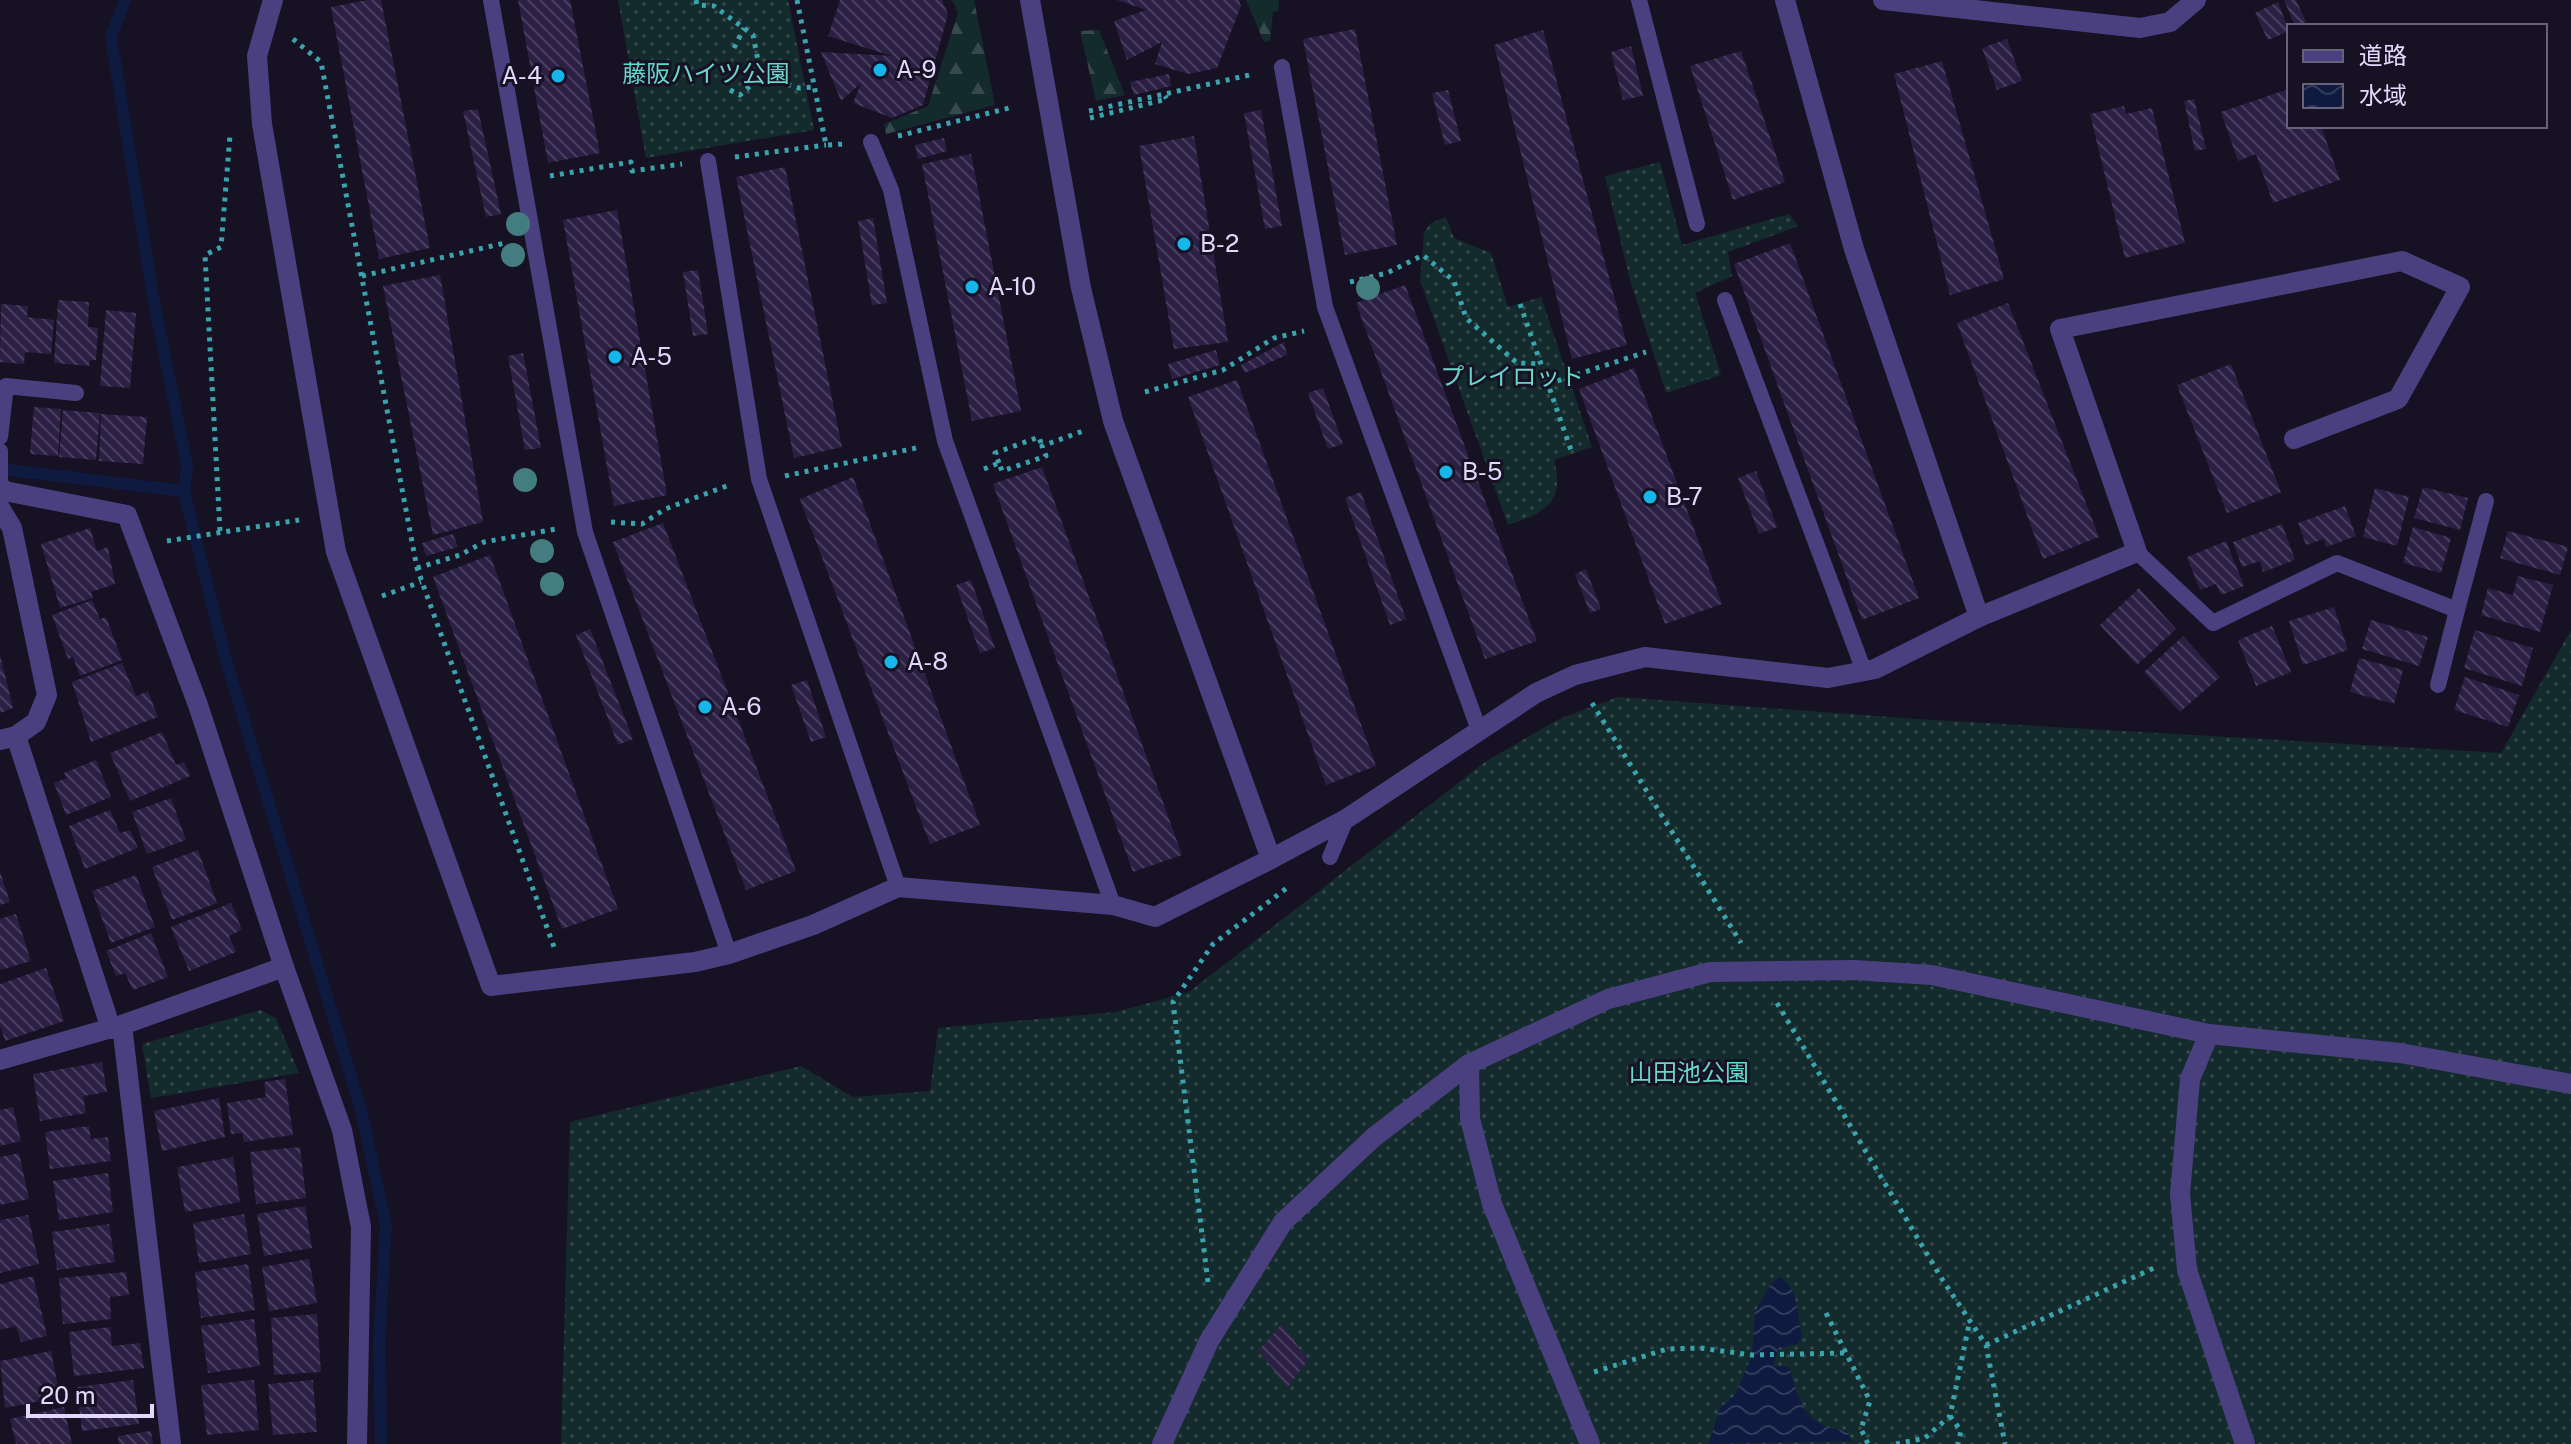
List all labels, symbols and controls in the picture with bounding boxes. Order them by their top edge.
legend [2287,24,2547,128]
text: 道路 [2359,41,2407,69]
place label: A-9 [896,55,936,83]
park label: 藤阪ハイツ公園 [622,59,790,87]
place label: A-4 [502,61,542,89]
marker: A-9 [871,61,889,79]
marker: A-4 [549,67,567,85]
text: 水域 [2359,81,2407,109]
place label: B-2 [1200,229,1239,257]
marker: B-2 [1175,235,1193,253]
place label: A-10 [988,272,1036,300]
marker: A-10 [963,278,981,296]
place label: A-5 [631,342,672,370]
marker: A-5 [606,348,624,366]
park label: プレイロット [1440,362,1584,390]
place label: B-5 [1462,457,1502,485]
marker: B-5 [1437,463,1455,481]
place label: B-7 [1666,482,1703,510]
marker: B-7 [1641,488,1659,506]
place label: A-8 [907,647,948,675]
marker: A-8 [882,653,900,671]
place label: A-6 [721,692,761,720]
marker: A-6 [696,698,714,716]
park label: 山田池公園 [1629,1058,1749,1086]
scale bar [28,1368,152,1418]
text: 20 m [40,1381,96,1409]

